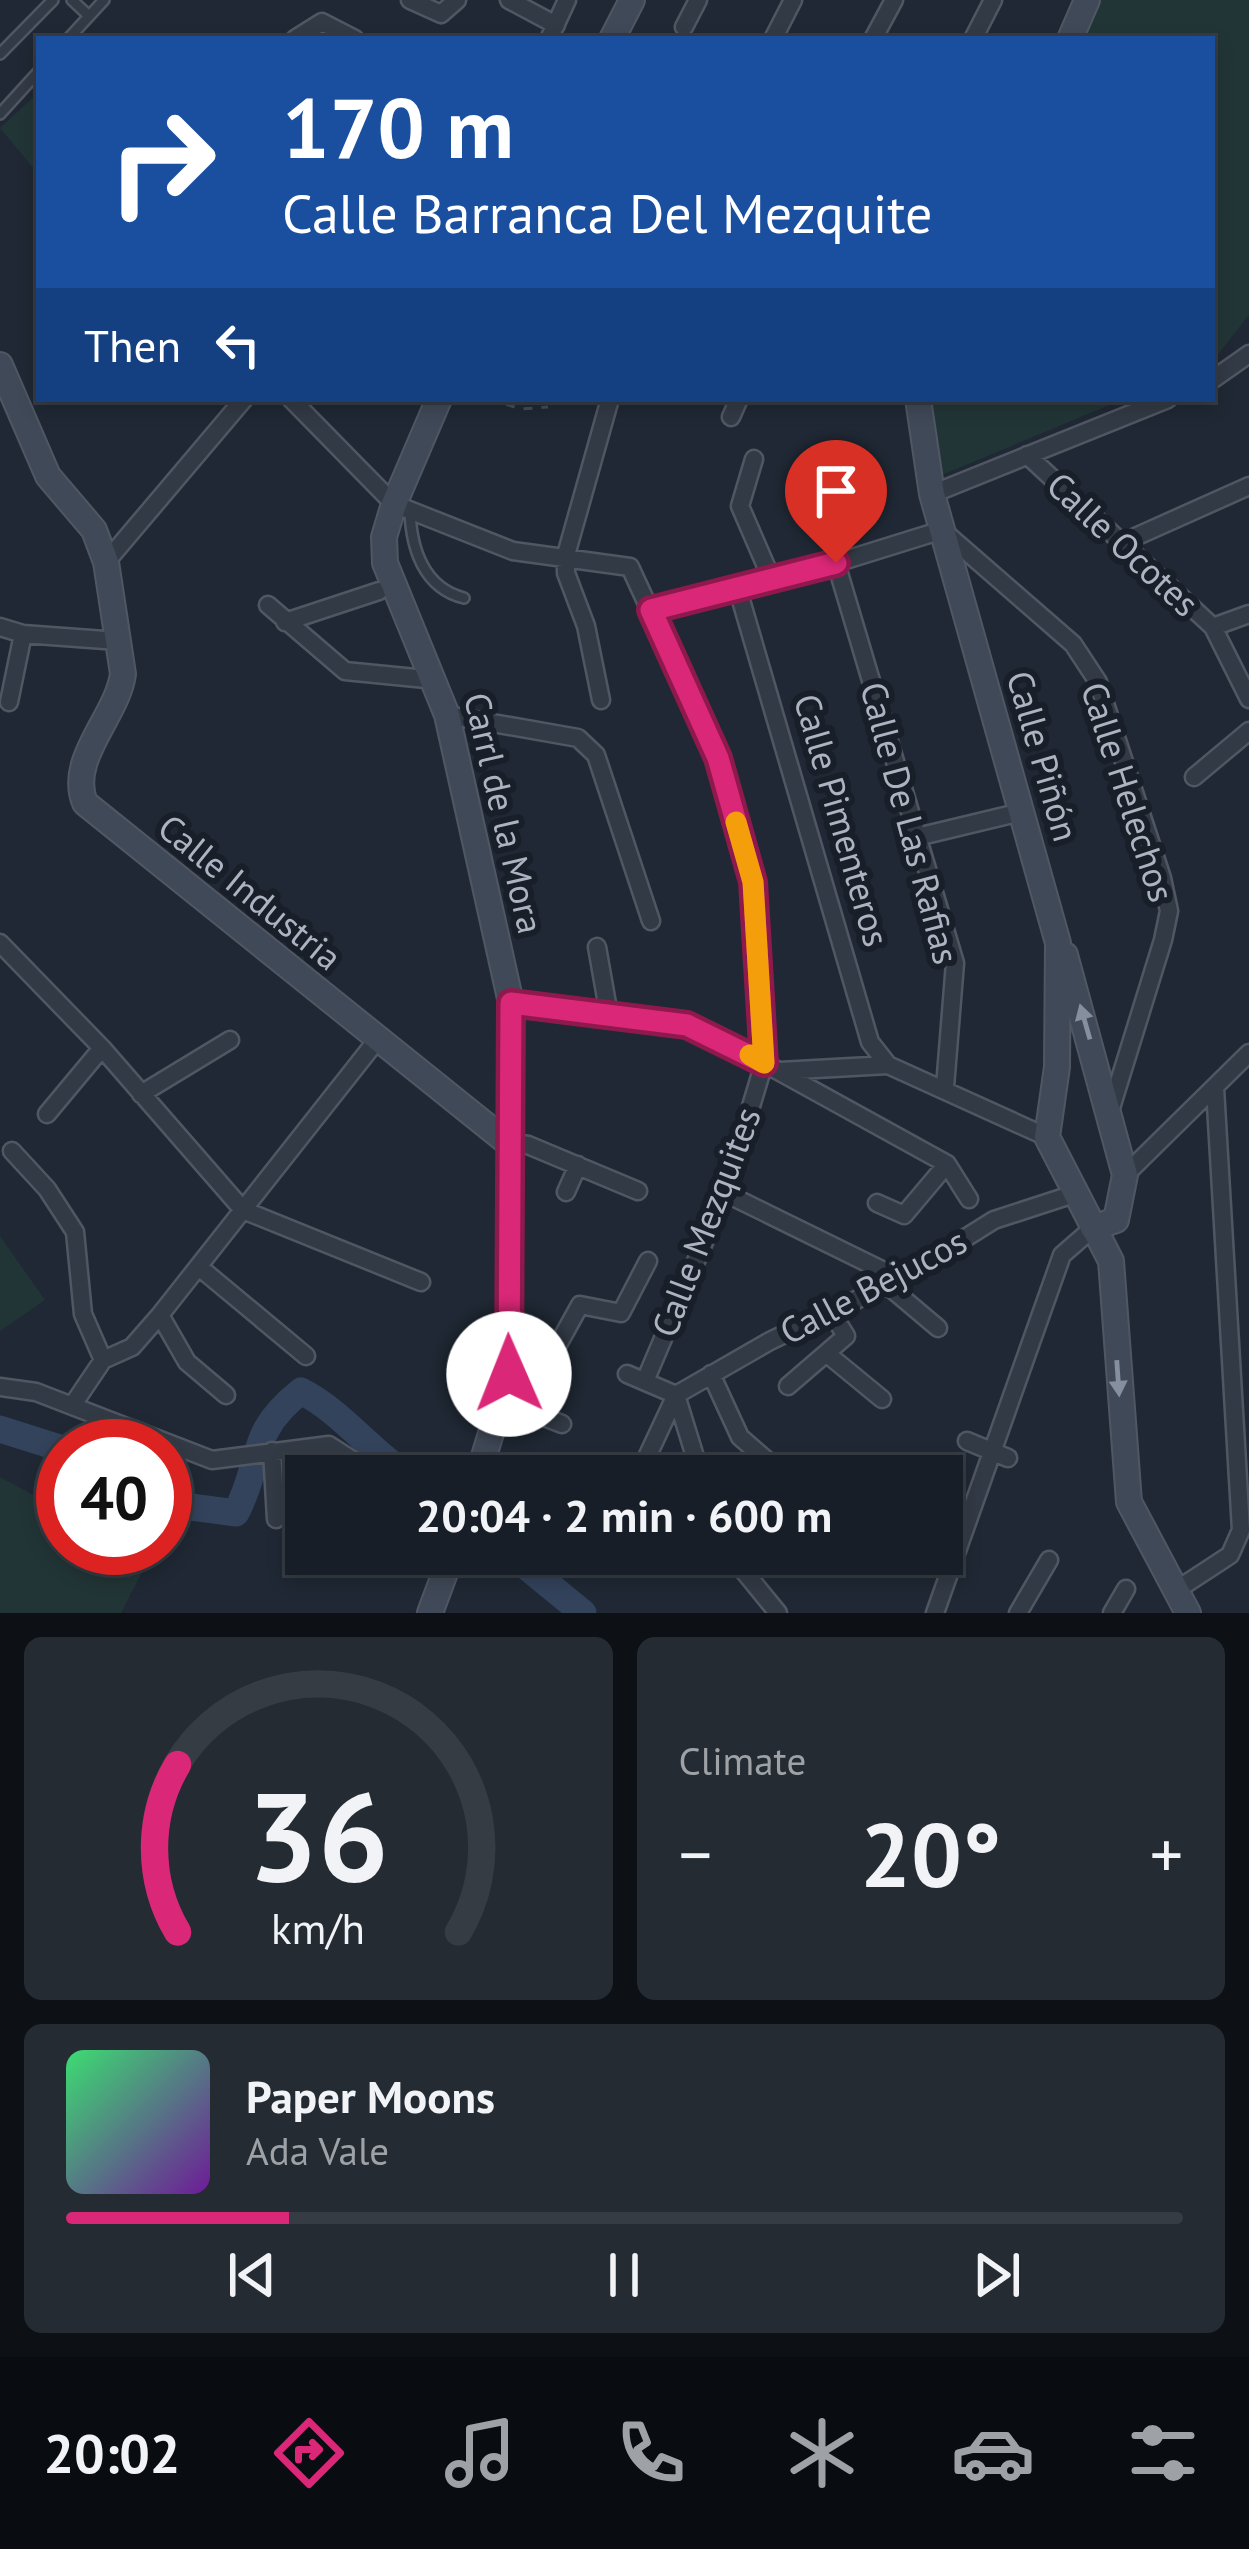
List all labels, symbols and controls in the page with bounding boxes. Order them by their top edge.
text: 170 m [282,72,514,181]
icon: right [84,84,240,240]
text: Calle Barranca Del Mezquite [282,178,932,248]
icon: left [205,312,271,378]
text: Then [84,316,181,374]
pin [785,440,887,563]
icon: arrive [803,458,869,524]
street label: Calle Ocotes [1037,461,1209,626]
street label: Calle Piñón [997,665,1090,847]
street label: Calle Helechos [1071,676,1186,908]
street label: Calle De Las Rafias [850,677,971,969]
street label: Carrl de la Mora [454,688,555,938]
street label: Calle Pimenteros [784,688,901,952]
street label: Calle Industria [149,803,352,980]
one-way arrow [1075,1003,1093,1039]
street label: Calle Mezquites [640,1100,771,1343]
street label: Calle Bejucos [771,1217,974,1354]
position arrow [446,1311,572,1437]
one-way arrow [1109,1360,1128,1397]
speed limit sign: 40 [36,1419,192,1575]
text: 20:04 · 2 min · 600 m [416,1486,832,1544]
text: Climate [679,1735,806,1786]
text: 36 [247,1754,389,1915]
text: 20° [860,1795,1001,1912]
text: − [679,1811,712,1896]
text: + [1150,1811,1183,1896]
text: km/h [271,1899,365,1955]
text: Paper Moons [246,2067,495,2125]
text: Ada Vale [246,2125,389,2176]
icon: previous [219,2242,285,2308]
icon: pause [591,2242,657,2308]
icon: next [964,2242,1030,2308]
icon: directions [267,2411,351,2495]
icon: music [438,2411,522,2495]
icon: phone [609,2411,693,2495]
icon: climate [780,2411,864,2495]
icon: car [951,2411,1035,2495]
icon: filters [1121,2411,1205,2495]
text: 20:02 [43,2418,180,2488]

